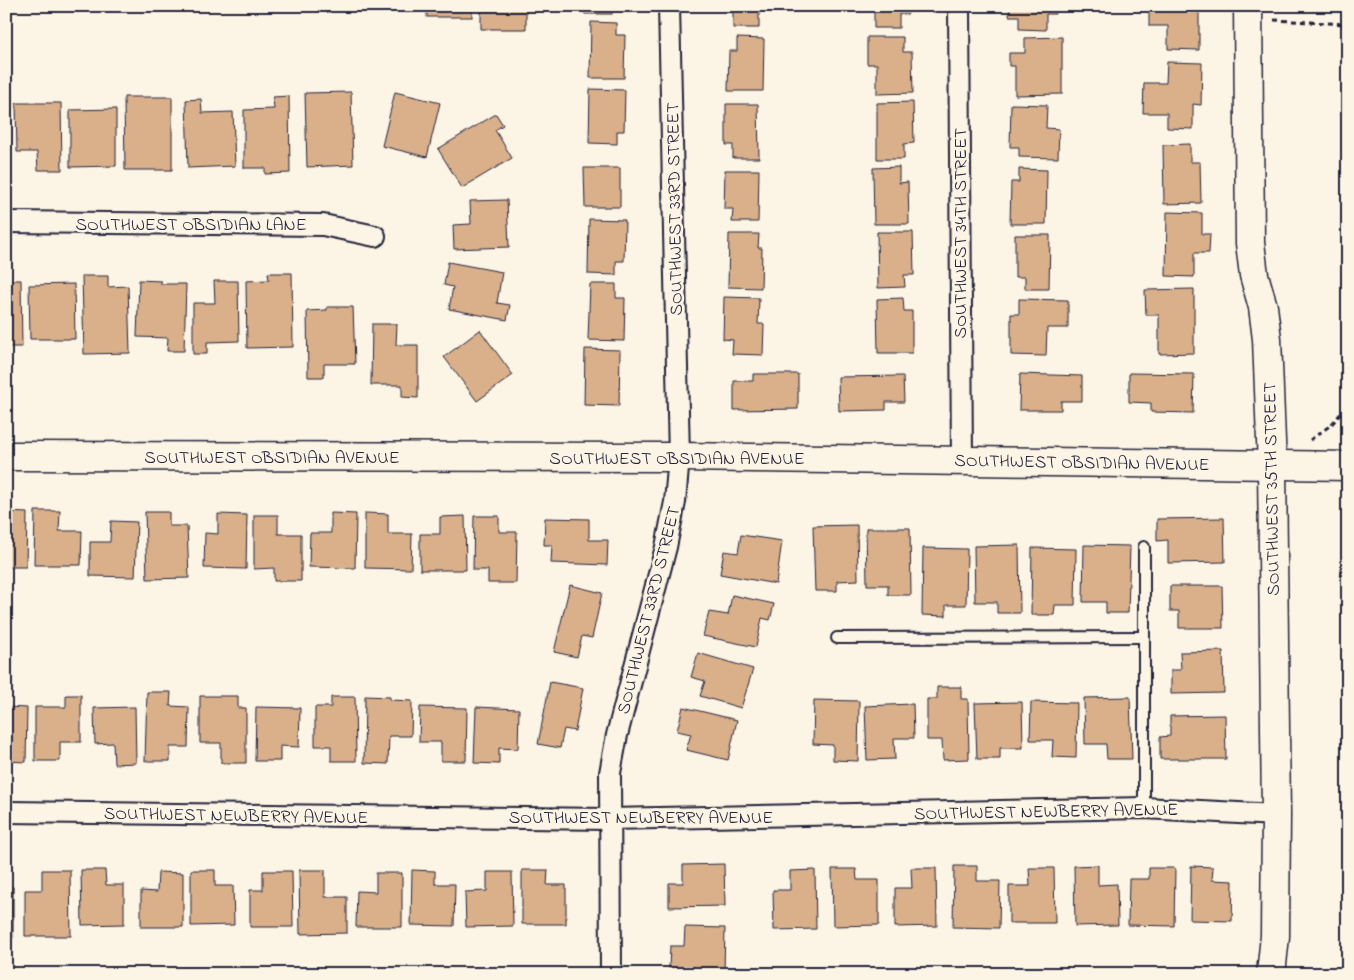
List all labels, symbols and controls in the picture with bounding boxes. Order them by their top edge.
street label: SOUTHWEST 33RD STREET [661,102,691,316]
street label: SOUTHWEST 34TH STREET [949,128,975,338]
street label: SOUTHWEST OBSIDIAN LANE [75,213,307,239]
street label: SOUTHWEST 35TH STREET [1258,382,1288,596]
street label: SOUTHWEST OBSIDIAN AVENUE [144,446,400,472]
street label: SOUTHWEST OBSIDIAN AVENUE [549,447,805,473]
street label: SOUTHWEST OBSIDIAN AVENUE [954,449,1210,479]
street label: SOUTHWEST 33RD STREET [612,504,688,717]
street label: SOUTHWEST NEWBERRY AVENUE [914,798,1179,828]
street label: SOUTHWEST NEWBERRY AVENUE [104,802,368,832]
street label: SOUTHWEST NEWBERRY AVENUE [509,806,773,832]

